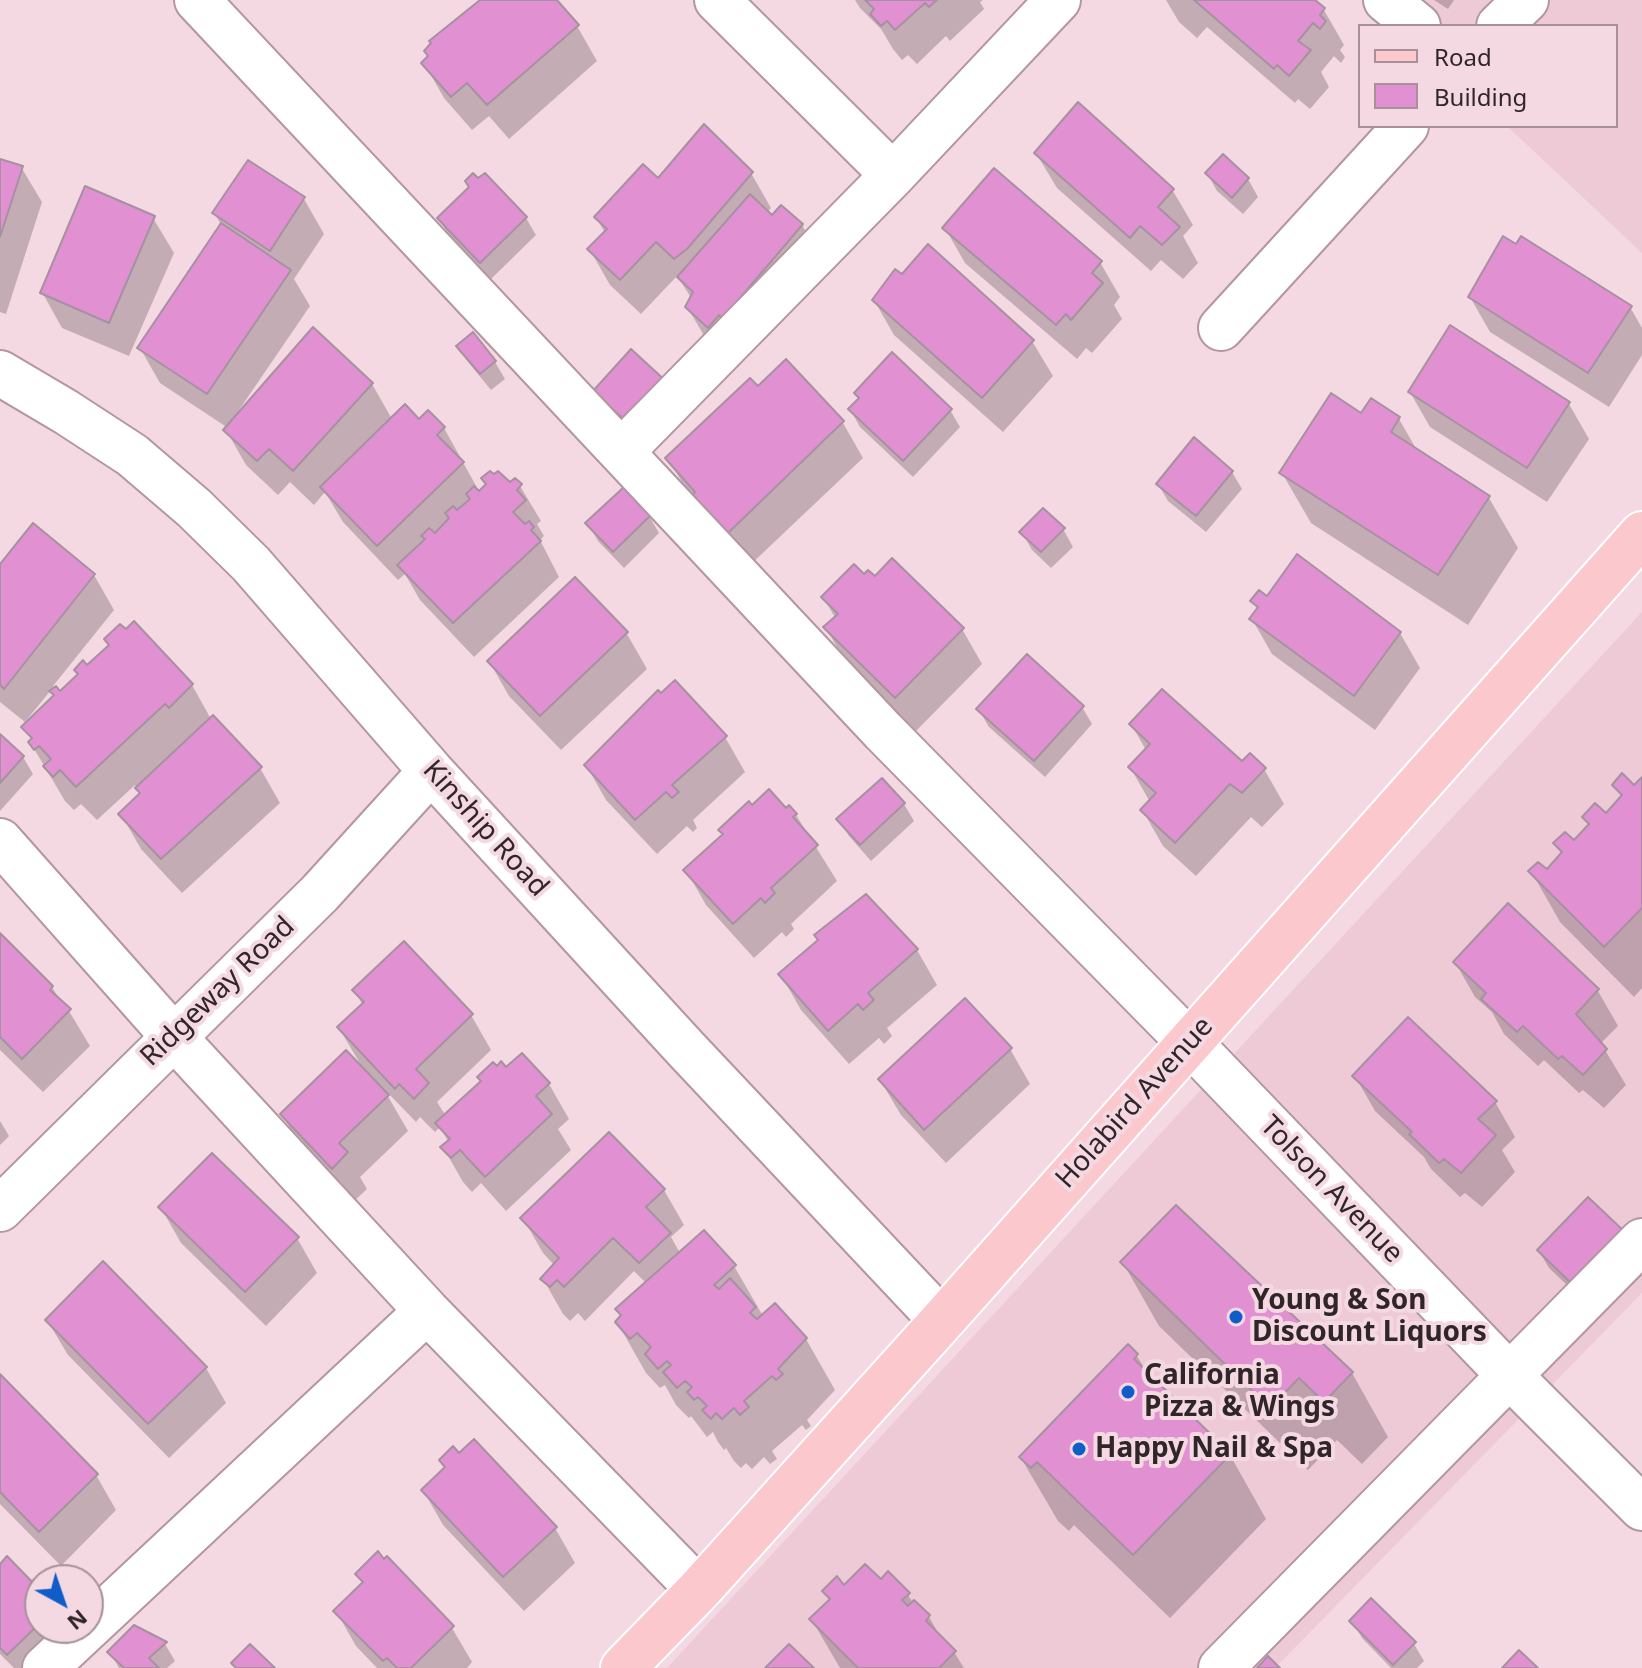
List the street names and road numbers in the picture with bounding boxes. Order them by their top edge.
street label: Kinship Road [415,754,555,904]
street label: Ridgeway Road [134,910,302,1074]
street label: Holabird Avenue [1049,1010,1221,1196]
street label: Tolson Avenue [1253,1110,1409,1270]

